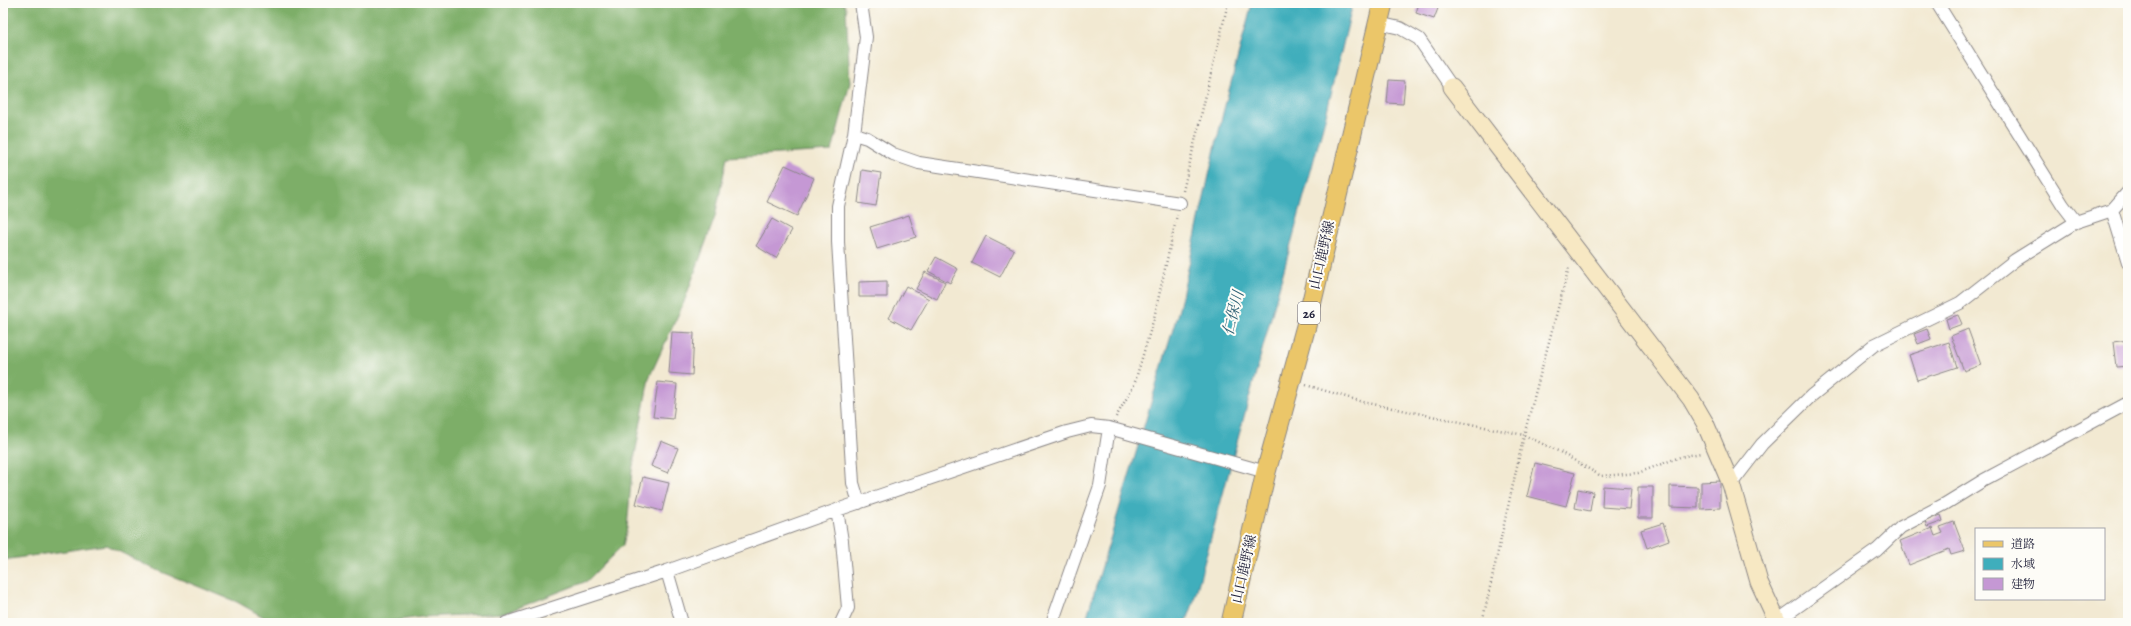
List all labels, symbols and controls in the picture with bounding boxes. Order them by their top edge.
street label: 山口鹿野線 [1305,219,1339,291]
water label: 仁保川 [1218,287,1249,337]
road number: 26 [1298,302,1320,324]
legend [1975,528,2105,600]
street label: 山口鹿野線 [1227,533,1261,605]
text: 道路 [2011,536,2035,552]
text: 水域 [2011,556,2035,572]
text: 建物 [2011,576,2035,592]

